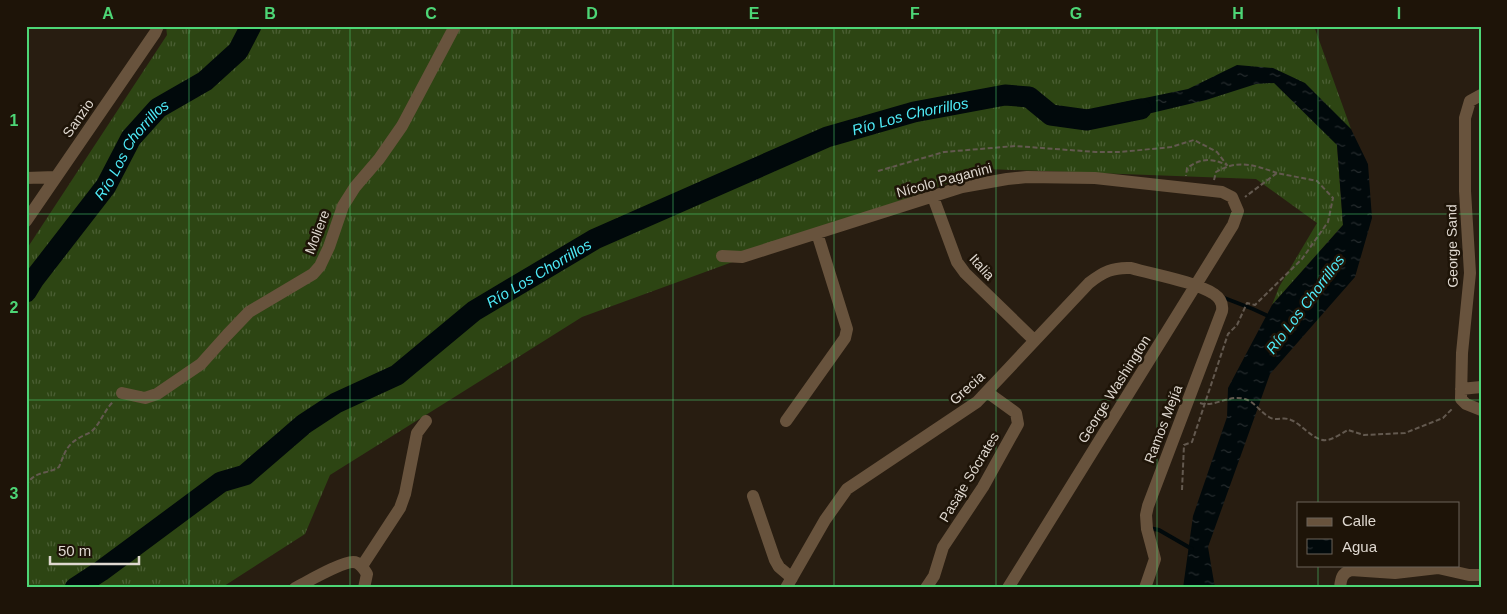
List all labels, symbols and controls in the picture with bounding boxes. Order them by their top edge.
text: A [102,5,114,22]
text: B [264,5,276,22]
text: C [425,5,437,22]
text: D [586,5,598,22]
text: E [749,5,760,22]
text: F [910,5,920,22]
text: G [1070,5,1082,22]
text: H [1232,5,1244,22]
text: I [1397,5,1401,22]
water label: Río Los Chorrillos [850,93,970,138]
water label: Río Los Chorrillos [90,95,172,203]
street label: Sanzio [59,96,97,140]
text: 1 [10,112,19,129]
street label: Nícolo Paganini [895,160,993,200]
street label: George Sand [1443,204,1461,288]
street label: Moliere [301,208,333,256]
water label: Río Los Chorrillos [483,235,595,310]
street label: Italia [966,251,998,283]
water label: Río Los Chorrillos [1262,251,1348,357]
text: 2 [10,299,19,316]
street label: George Washington [1074,332,1154,446]
street label: Grecia [946,368,988,408]
street label: Ramos Mejía [1141,382,1185,465]
street label: Pasaje Sócrates [936,429,1002,525]
text: 3 [10,485,19,502]
legend [1297,502,1460,566]
text: Calle [1342,512,1376,529]
scale bar [50,534,139,566]
text: Agua [1342,538,1378,555]
text: 50 m [58,542,91,559]

